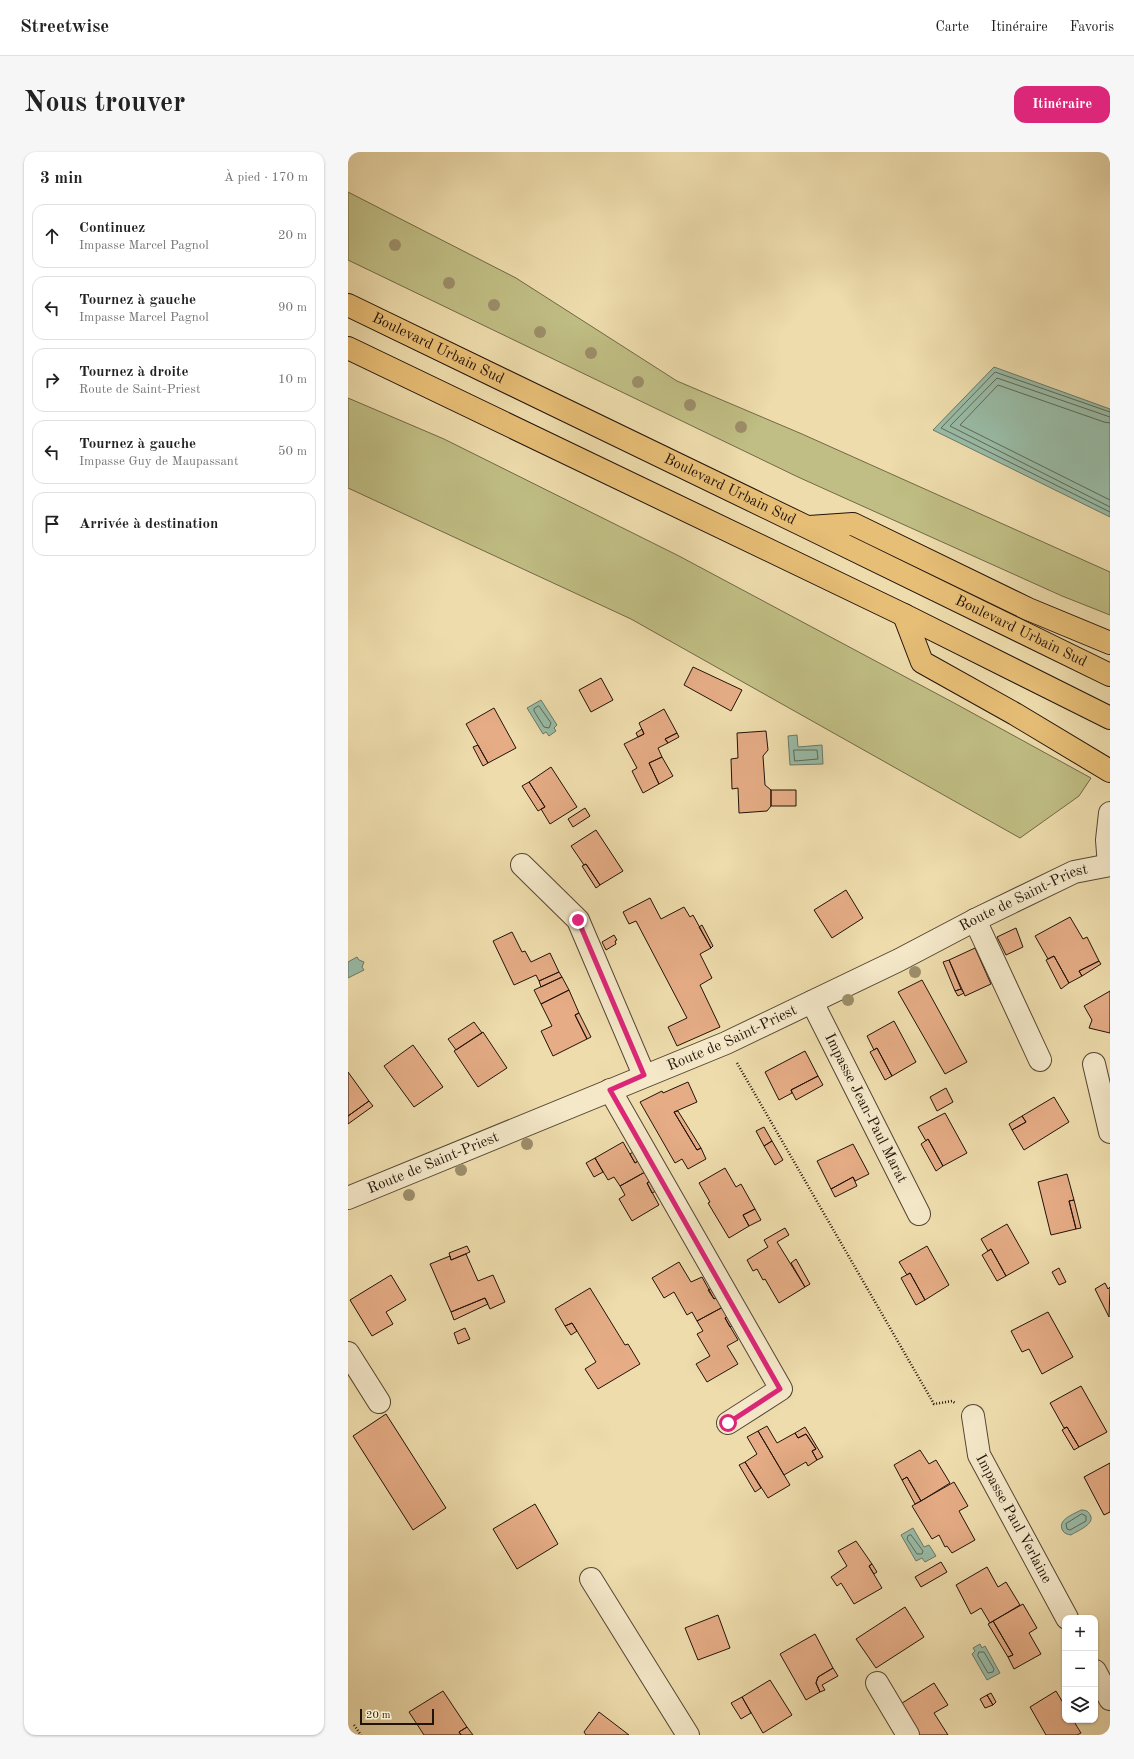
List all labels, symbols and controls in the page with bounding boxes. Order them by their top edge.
text: Streetwise [20,18,109,37]
text: Carte [935,20,969,34]
text: Itinéraire [991,20,1048,34]
text: Favoris [1070,20,1114,34]
button: Itinéraire [1014,86,1110,123]
text: Nous trouver [24,90,185,118]
text: 3 min [40,170,83,187]
text: À pied · 170 m [224,171,308,184]
text: Continuez [79,221,145,236]
icon: ahead [41,225,63,247]
text: 20 m [278,229,307,242]
text: Impasse Marcel Pagnol [79,239,209,252]
text: Tournez à gauche [79,293,196,308]
icon: left [41,297,63,319]
text: 90 m [278,301,307,314]
street label: Boulevard Urbain Sud [370,310,506,387]
text: Impasse Marcel Pagnol [79,311,209,324]
text: Tournez à droite [79,365,189,380]
icon: right [41,369,63,391]
text: 10 m [278,373,307,386]
text: Route de Saint-Priest [79,383,201,396]
text: Tournez à gauche [79,437,196,452]
icon: left [41,441,63,463]
text: 50 m [278,445,307,458]
street label: Boulevard Urbain Sud [661,451,798,528]
text: Impasse Guy de Maupassant [79,455,238,468]
icon: arrive [41,513,63,535]
text: Arrivée à destination [79,517,218,532]
street label: Boulevard Urbain Sud [953,593,1089,670]
street label: Route de Saint-Priest [957,862,1089,934]
route end [569,911,587,929]
street label: Route de Saint-Priest [665,1003,799,1074]
street label: Impasse Jean-Paul Marat [822,1031,910,1185]
street label: Route de Saint-Priest [365,1130,501,1197]
route start [719,1414,737,1432]
street label: Impasse Paul Verlaine [973,1452,1054,1586]
map controls [1062,1615,1098,1723]
button: + [1062,1615,1098,1651]
button: − [1062,1651,1098,1687]
button: layers [1062,1687,1098,1723]
scale bar [360,1707,434,1726]
text: 20 m [366,1710,391,1721]

